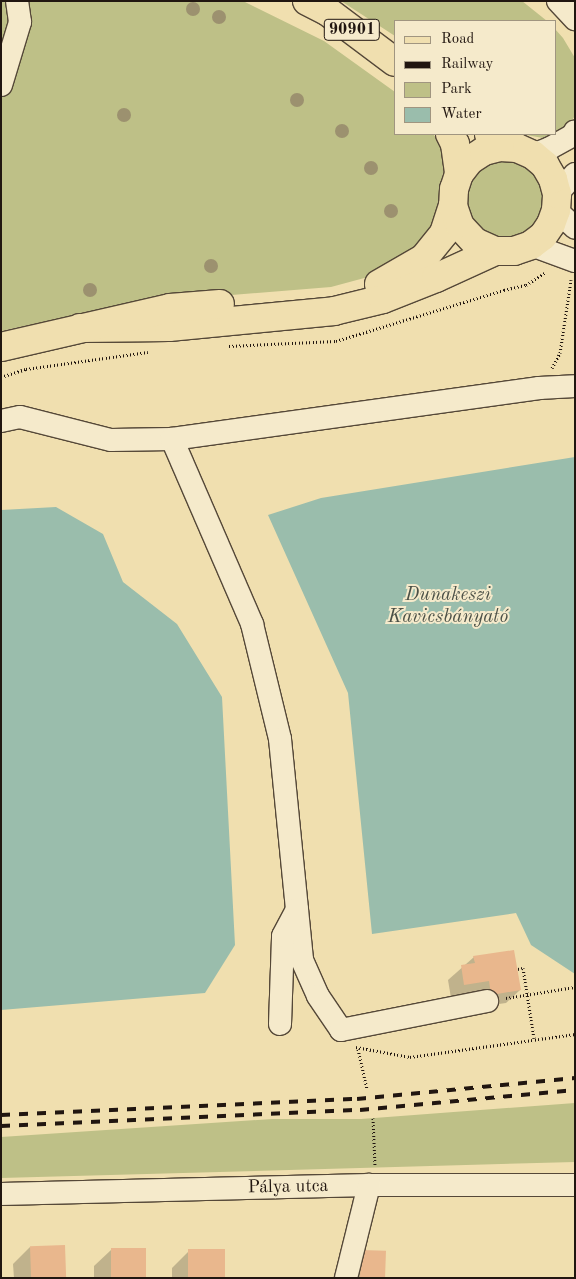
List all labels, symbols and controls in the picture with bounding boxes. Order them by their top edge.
road number: 90901 [323,16,381,44]
legend [394,20,556,135]
text: Road [441,32,474,47]
text: Railway [441,57,494,72]
text: Park [441,82,472,97]
text: Water [441,107,482,122]
water label: Dunakeszi Kavicsbányató [388,585,508,629]
street label: Pálya utca [247,1175,329,1199]

